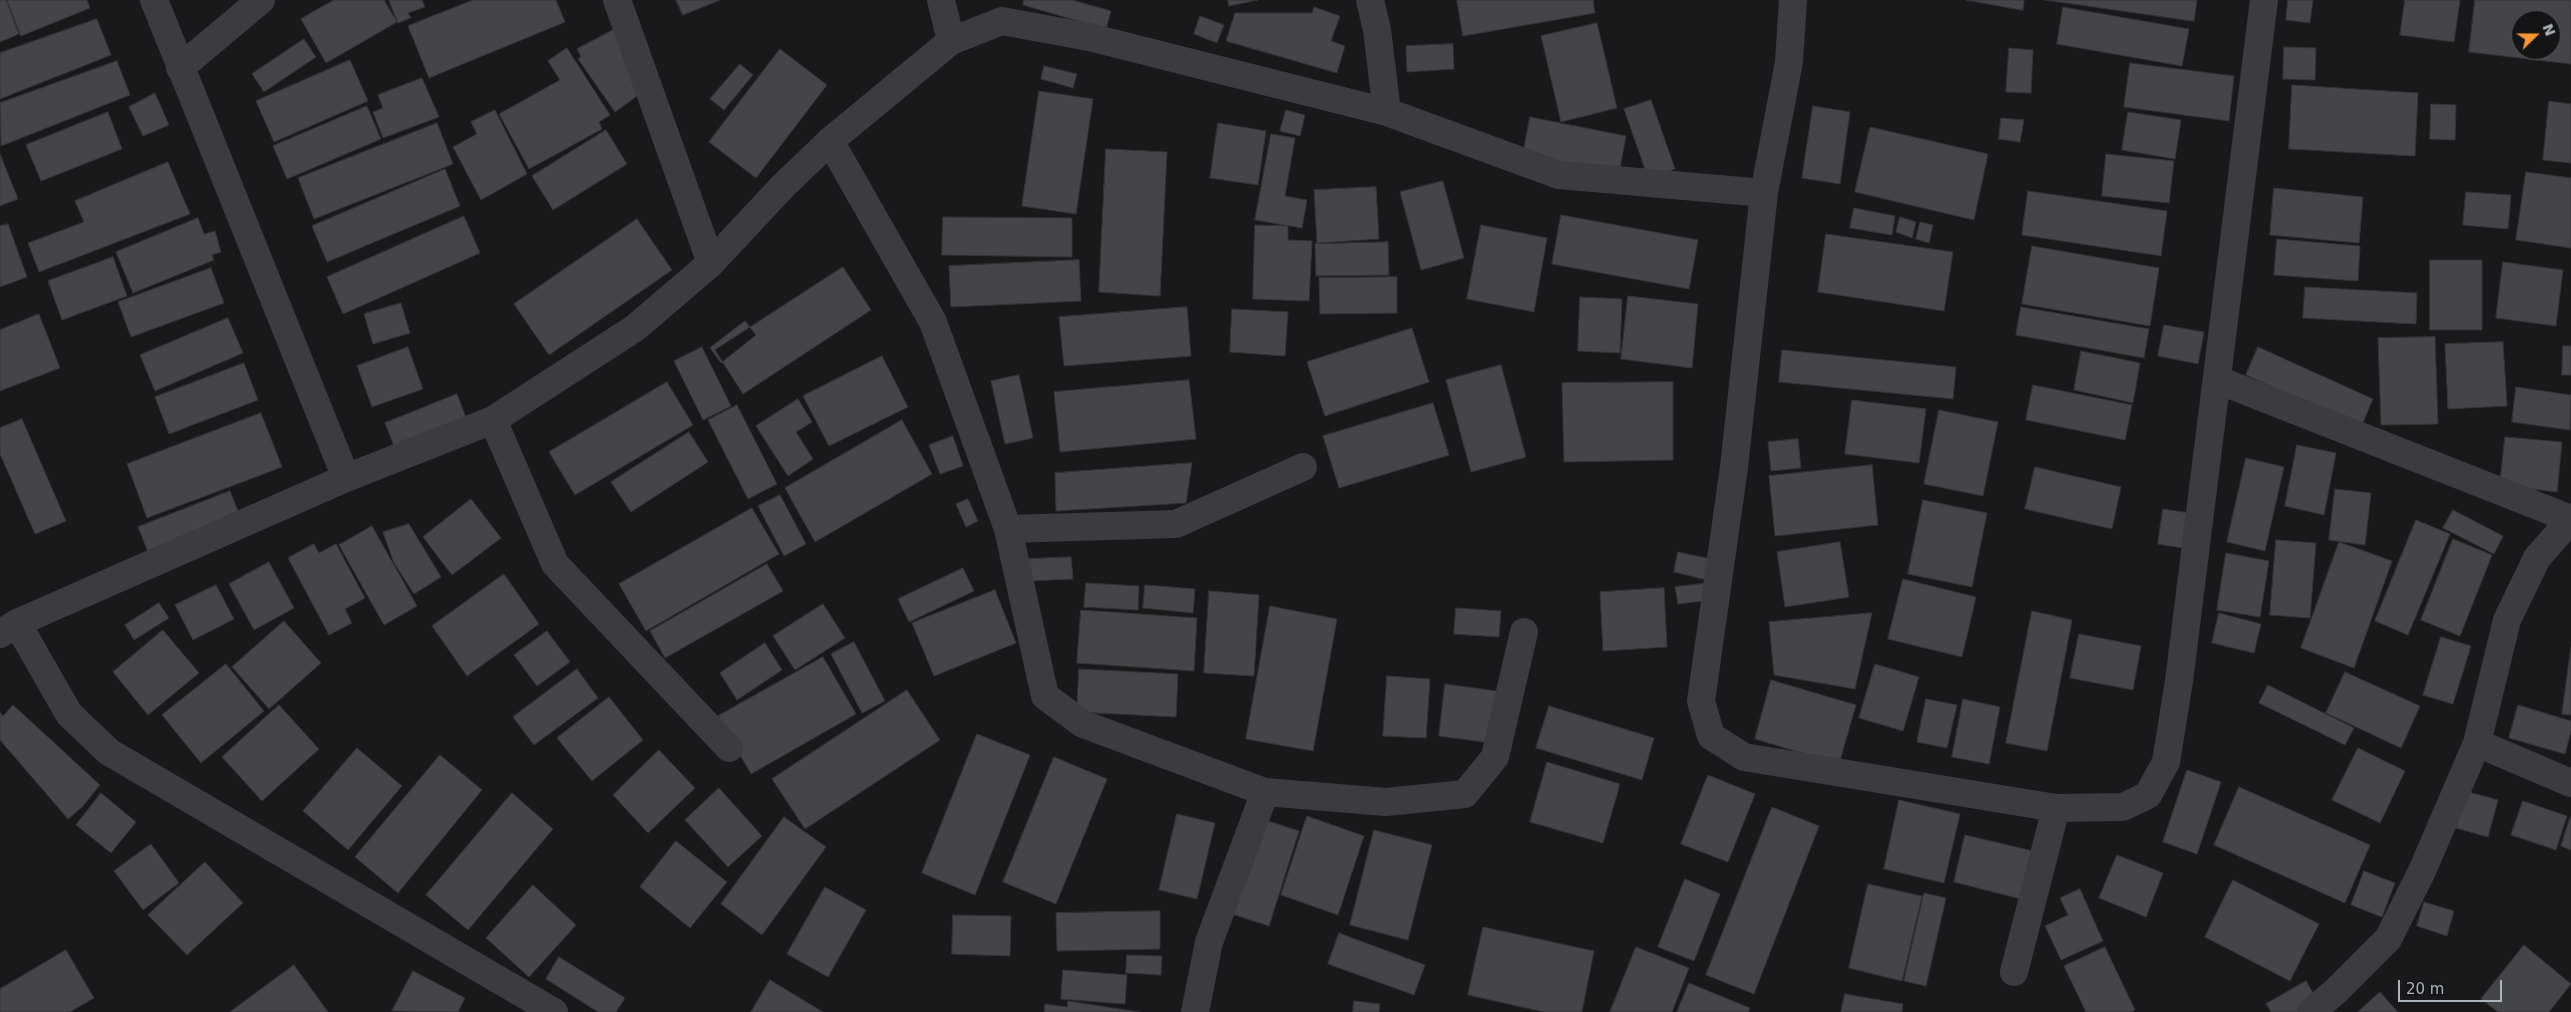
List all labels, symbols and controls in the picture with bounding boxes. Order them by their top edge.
north arrow [2511,10,2561,60]
text: N [2539,21,2559,38]
scale bar [2401,970,2505,1002]
text: 20 m [2406,980,2444,998]

